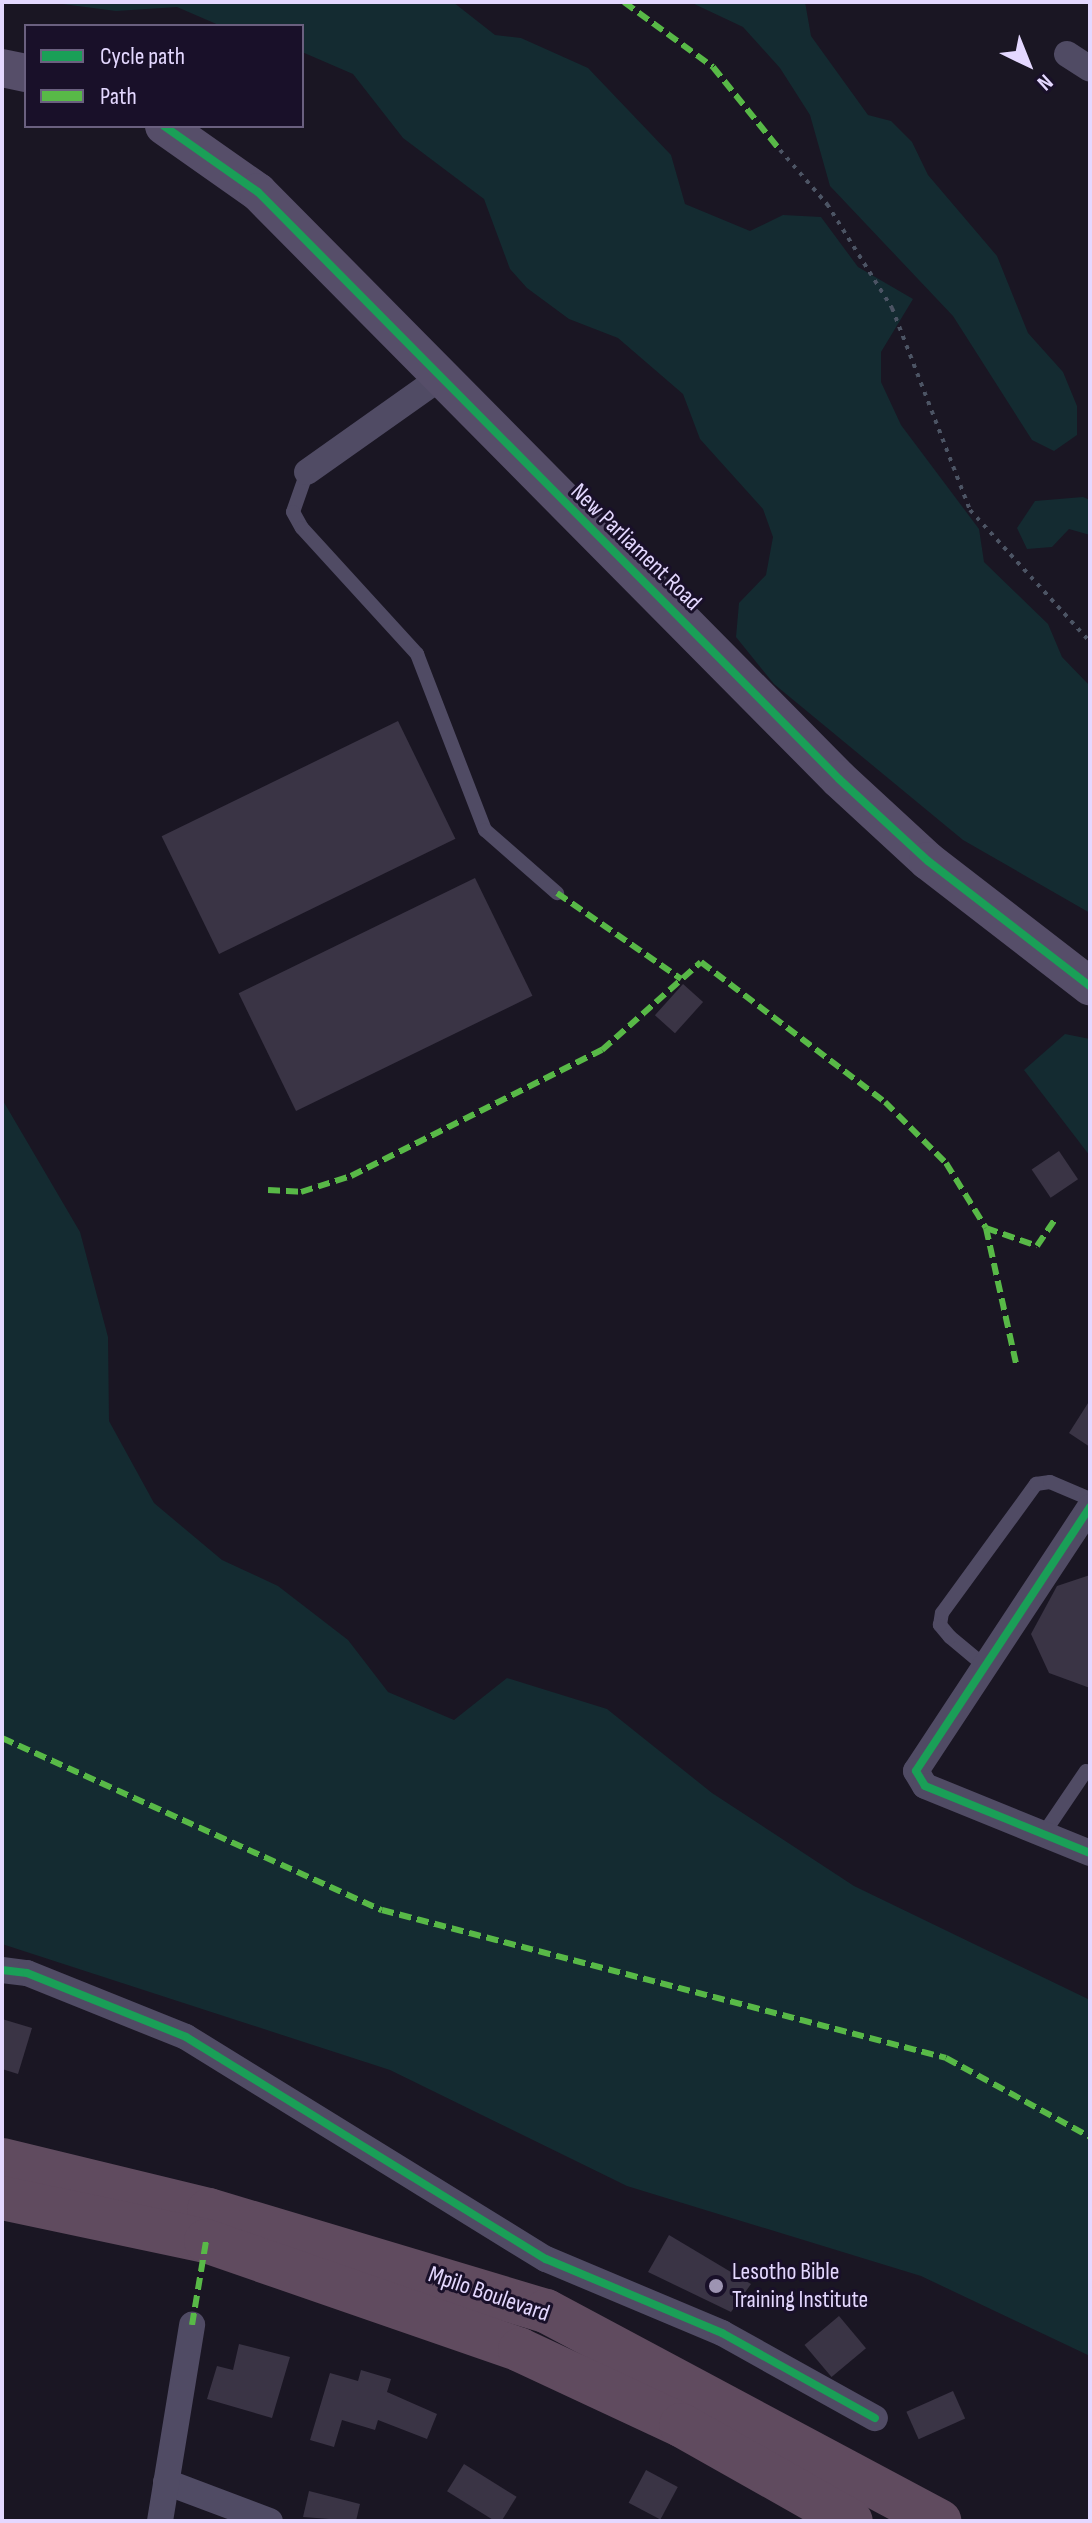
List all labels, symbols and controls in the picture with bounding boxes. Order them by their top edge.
legend [24,24,304,128]
north arrow [988,24,1068,104]
text: Cycle path [100,42,185,71]
text: N [1031,68,1058,96]
text: Path [100,82,137,111]
street label: New Parliament Road [565,477,707,617]
place label: Lesotho Bible Training Institute [732,2258,868,2314]
street label: Mpilo Boulevard [425,2260,553,2328]
marker: Lesotho Bible Training Institute [707,2277,725,2295]

